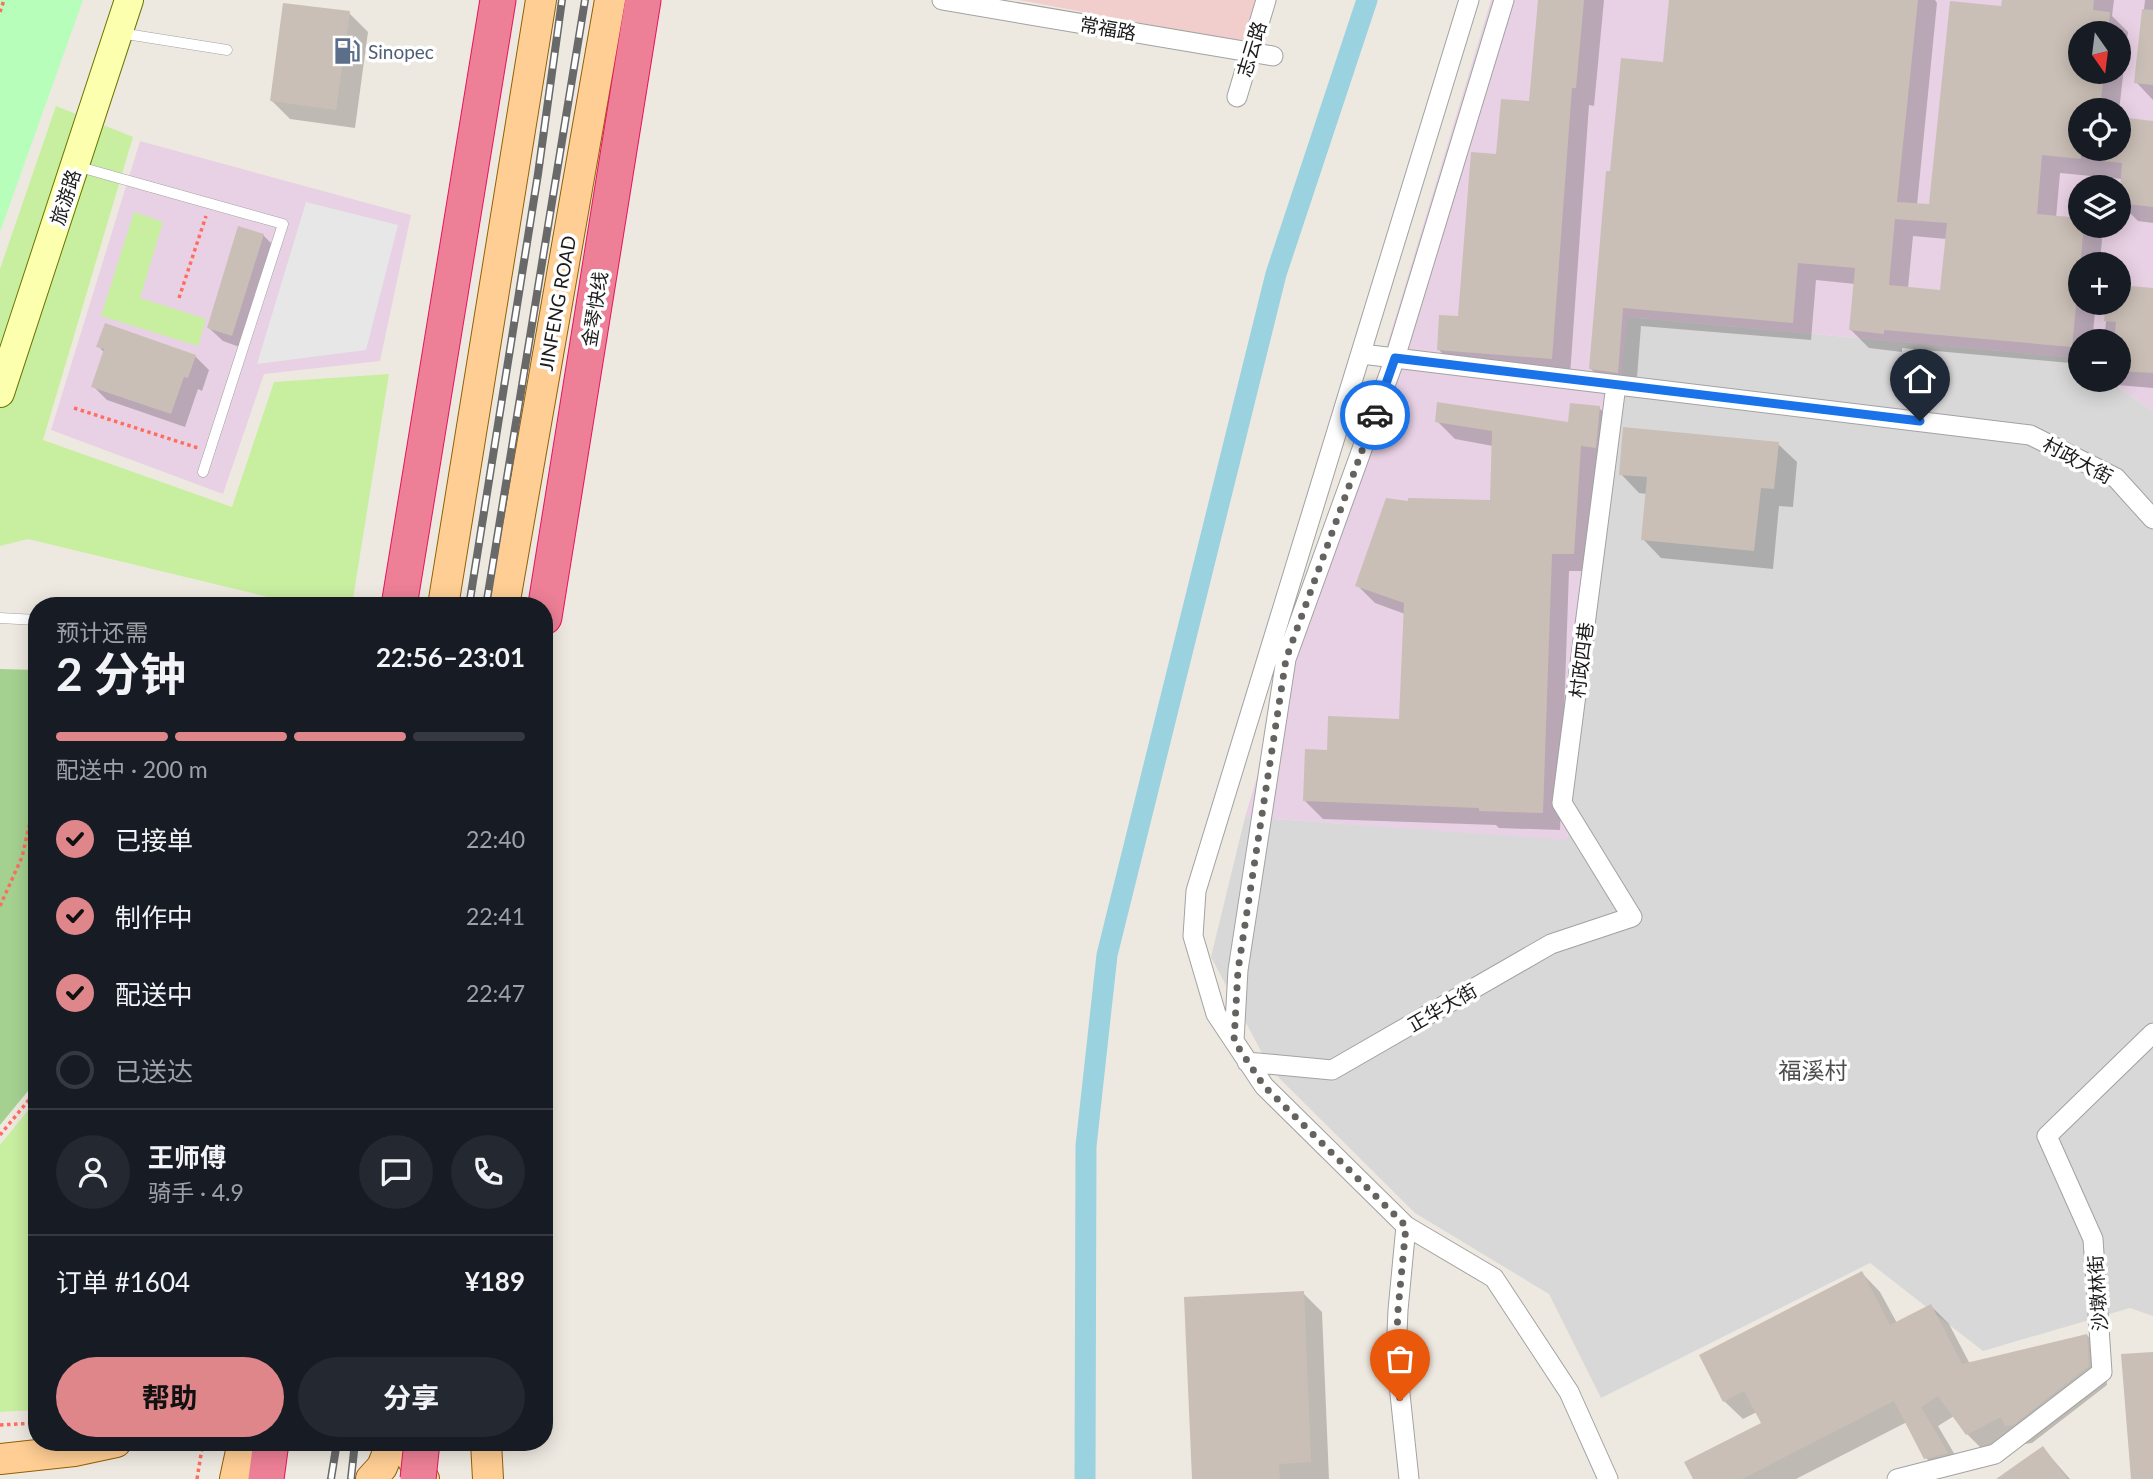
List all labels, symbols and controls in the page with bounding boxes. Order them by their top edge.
street label: 常福路 [1078,12,1138,44]
street label: 志云路 [1232,18,1270,80]
north arrow [2068,21,2132,84]
map controls [2068,21,2131,392]
fuel station icon: Sinopec [332,36,362,66]
place label: Sinopec [368,40,434,63]
button: locate [2068,98,2131,161]
street label: 旅游路 [45,166,85,228]
button: layers [2068,175,2131,238]
street label: JINFENG ROAD [534,234,580,372]
button: + [2068,252,2131,315]
street label: 金琴快线 [577,270,611,348]
button: − [2068,329,2131,392]
pin [1890,349,1950,421]
icon: home [1901,360,1939,398]
courier [1340,380,1410,450]
icon: car [1356,396,1394,434]
street label: 村政大街 [2039,432,2117,488]
text: 预计还需 [56,618,148,646]
street label: 村政四巷 [1565,621,1597,699]
text: 22:56–23:01 [376,641,525,673]
text: 2 分钟 [56,646,186,701]
text: 配送中 · 200 m [56,755,208,783]
icon: check [56,820,94,858]
text: 已接单 [115,824,193,856]
text: 22:40 [466,825,525,853]
icon: check [56,897,94,935]
text: 制作中 [115,901,193,933]
text: 22:41 [466,902,525,930]
icon: check [56,974,94,1012]
text: 配送中 [115,978,193,1010]
street label: 正华大街 [1403,978,1481,1036]
text: 22:47 [466,979,525,1007]
text: 已送达 [115,1055,193,1087]
district label: 福溪村 [1779,1056,1848,1084]
button: person [56,1135,130,1209]
button: chat [359,1135,433,1209]
button: phone [451,1135,525,1209]
text: 王师傅 [148,1141,226,1173]
text: 骑手 · 4.9 [148,1178,244,1206]
street label: 沙墩林街 [2083,1254,2111,1332]
text: ¥189 [465,1265,525,1297]
text: 订单 #1604 [56,1266,190,1298]
pin [1370,1329,1430,1401]
icon: bag [1381,1340,1419,1378]
button: 帮助 [56,1357,284,1437]
button: 分享 [298,1357,525,1437]

